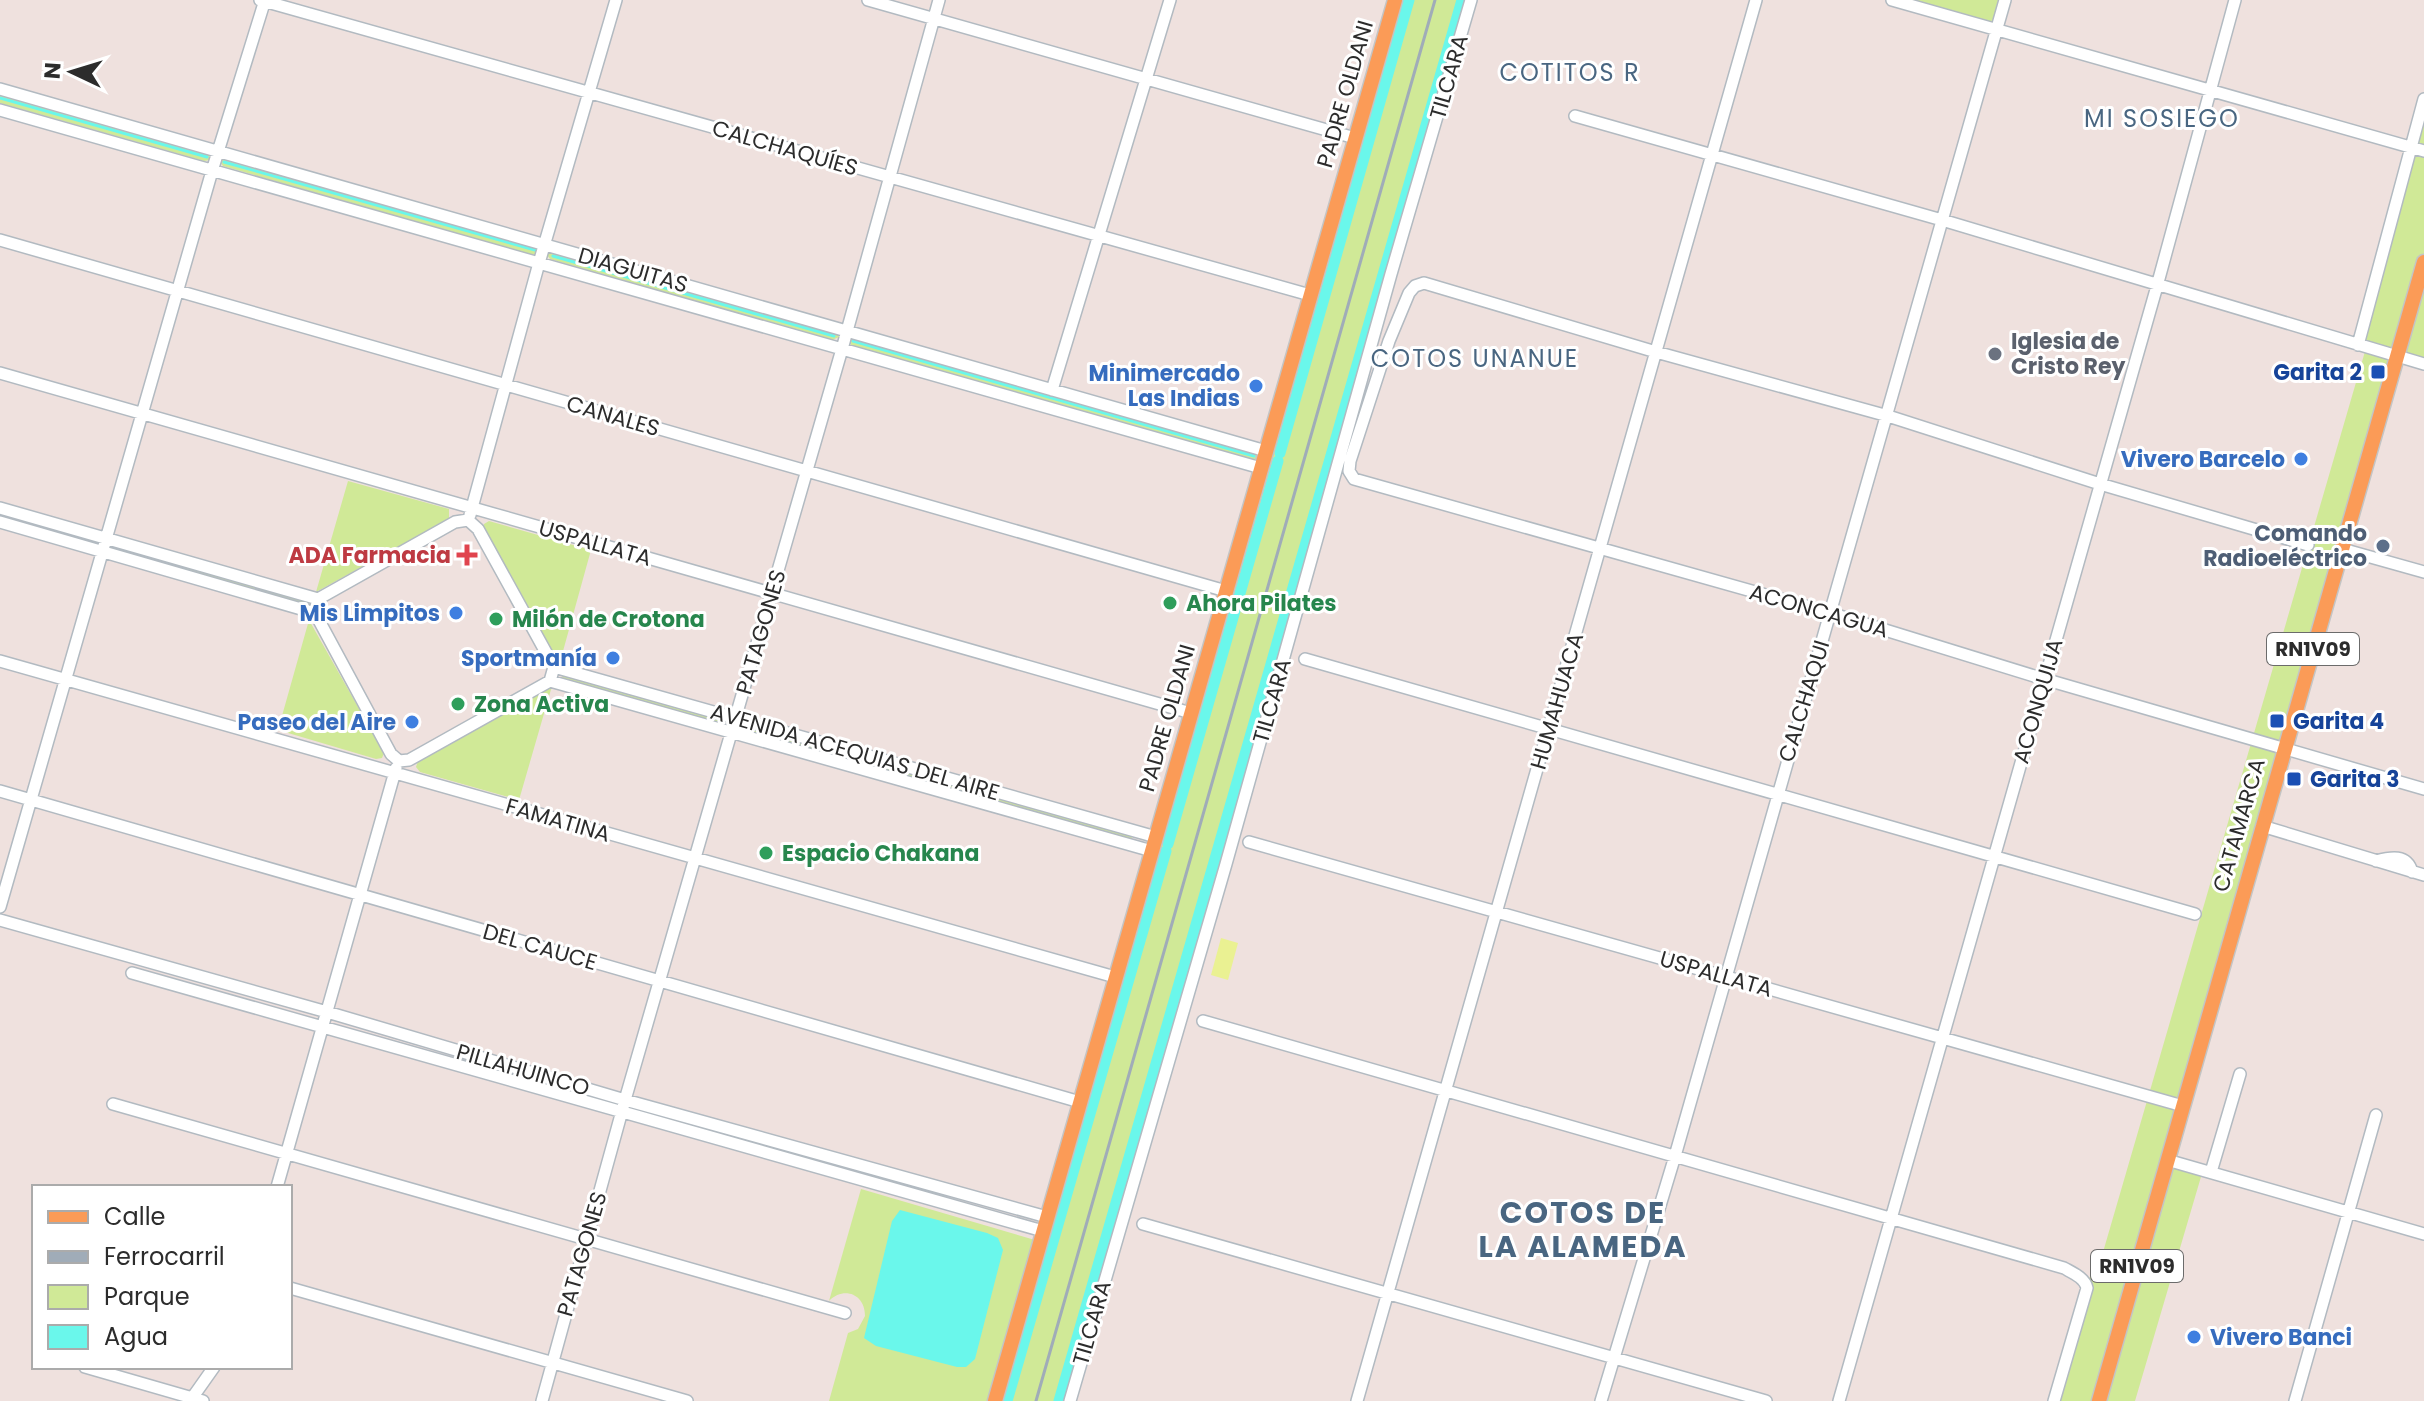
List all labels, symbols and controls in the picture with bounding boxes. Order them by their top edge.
street label: PADRE OLDANI [1309,17,1381,171]
street label: TILCARA [1422,31,1476,123]
north arrow [32,32,112,112]
district label: COTITOS R [1499,56,1641,89]
text: N [37,61,69,80]
district label: MI SOSIEGO [2084,102,2240,135]
street label: CALCHAQUÍES [709,112,861,184]
street label: DIAGUITAS [574,240,692,300]
place label: Iglesia de Cristo Rey [2011,326,2125,382]
district label: COTOS UNANUE [1371,342,1579,375]
marker: Iglesia de Cristo Rey [1986,345,2004,363]
place label: Garita 2 [2273,357,2362,388]
place label: Minimercado Las Indias [1089,358,1240,414]
marker: Garita 2 [2369,363,2387,381]
marker: Minimercado Las Indias [1247,377,1265,395]
street label: CANALES [563,388,663,444]
place label: Vivero Barcelo [2121,444,2285,475]
marker: Vivero Barcelo [2292,450,2310,468]
street label: USPALLATA [535,512,655,574]
place label: Comando Radioeléctrico [2203,518,2367,574]
marker: Comando Radioeléctrico [2374,537,2392,555]
place label: ADA Farmacia [289,540,451,571]
marker: ADA Farmacia [458,546,476,564]
street label: PATAGONES [728,566,794,698]
street label: ACONCAGUA [1746,576,1892,646]
place label: Ahora Pilates [1186,588,1336,619]
marker: Ahora Pilates [1161,594,1179,612]
place label: Mis Limpitos [299,598,440,629]
marker: Mis Limpitos [447,604,465,622]
place label: Milón de Crotona [512,604,705,635]
marker: Milón de Crotona [487,610,505,628]
street label: HUMAHUACA [1523,629,1591,773]
road number: RN1V09 [2267,633,2359,665]
street label: ACONQUIJA [2005,635,2071,767]
street label: CALCHAQUI [1771,636,1837,766]
street label: PADRE OLDANI [1131,641,1203,795]
place label: Sportmanía [461,643,597,674]
marker: Sportmanía [604,649,622,667]
street label: TILCARA [1245,655,1299,747]
place label: Zona Activa [474,689,609,720]
marker: Zona Activa [449,695,467,713]
street label: AVENIDA ACEQUIAS DEL AIRE [707,696,1003,808]
place label: Garita 4 [2293,706,2384,737]
place label: Paseo del Aire [238,707,396,738]
marker: Garita 4 [2268,712,2286,730]
marker: Paseo del Aire [403,713,421,731]
street label: CATAMARCA [2205,754,2273,895]
place label: Garita 3 [2310,764,2399,795]
marker: Garita 3 [2285,770,2303,788]
street label: FAMATINA [502,790,614,850]
place label: Espacio Chakana [782,838,979,869]
marker: Espacio Chakana [757,844,775,862]
street label: DEL CAUCE [479,916,601,978]
street label: USPALLATA [1656,943,1776,1005]
street label: PILLAHUINCO [453,1036,593,1104]
legend [32,1185,292,1369]
street label: PATAGONES [549,1188,615,1320]
district label: COTOS DE LA ALAMEDA [1479,1191,1688,1268]
text: Calle [104,1200,165,1233]
text: Ferrocarril [104,1240,225,1273]
road number: RN1V09 [2091,1250,2183,1282]
street label: TILCARA [1065,1277,1119,1369]
text: Parque [104,1280,190,1313]
text: Agua [104,1320,168,1353]
place label: Vivero Banci [2210,1322,2352,1353]
marker: Vivero Banci [2185,1328,2203,1346]

